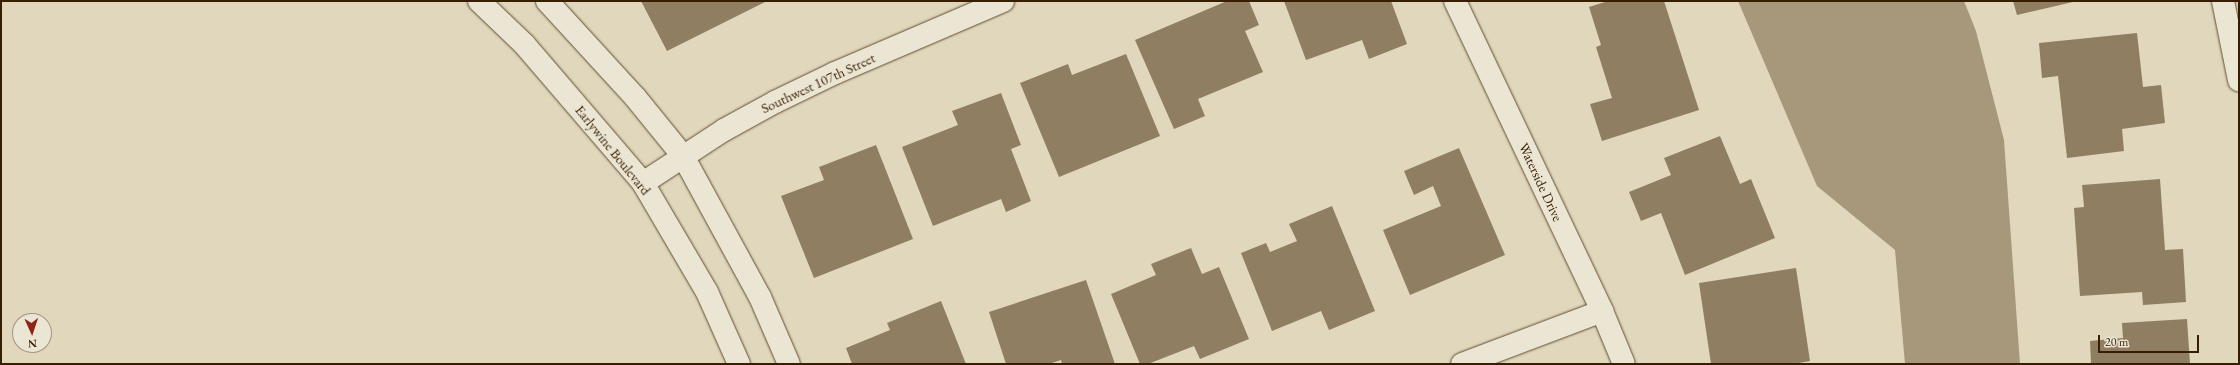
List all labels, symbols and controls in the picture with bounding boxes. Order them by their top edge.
street label: Southwest 107th Street [758,49,878,117]
street label: Earlywine Boulevard [572,102,654,198]
street label: Waterside Drive [1515,140,1567,224]
north arrow [12,313,52,353]
scale bar [2100,327,2201,353]
text: 20 m [2105,334,2128,350]
text: N [28,337,37,351]

